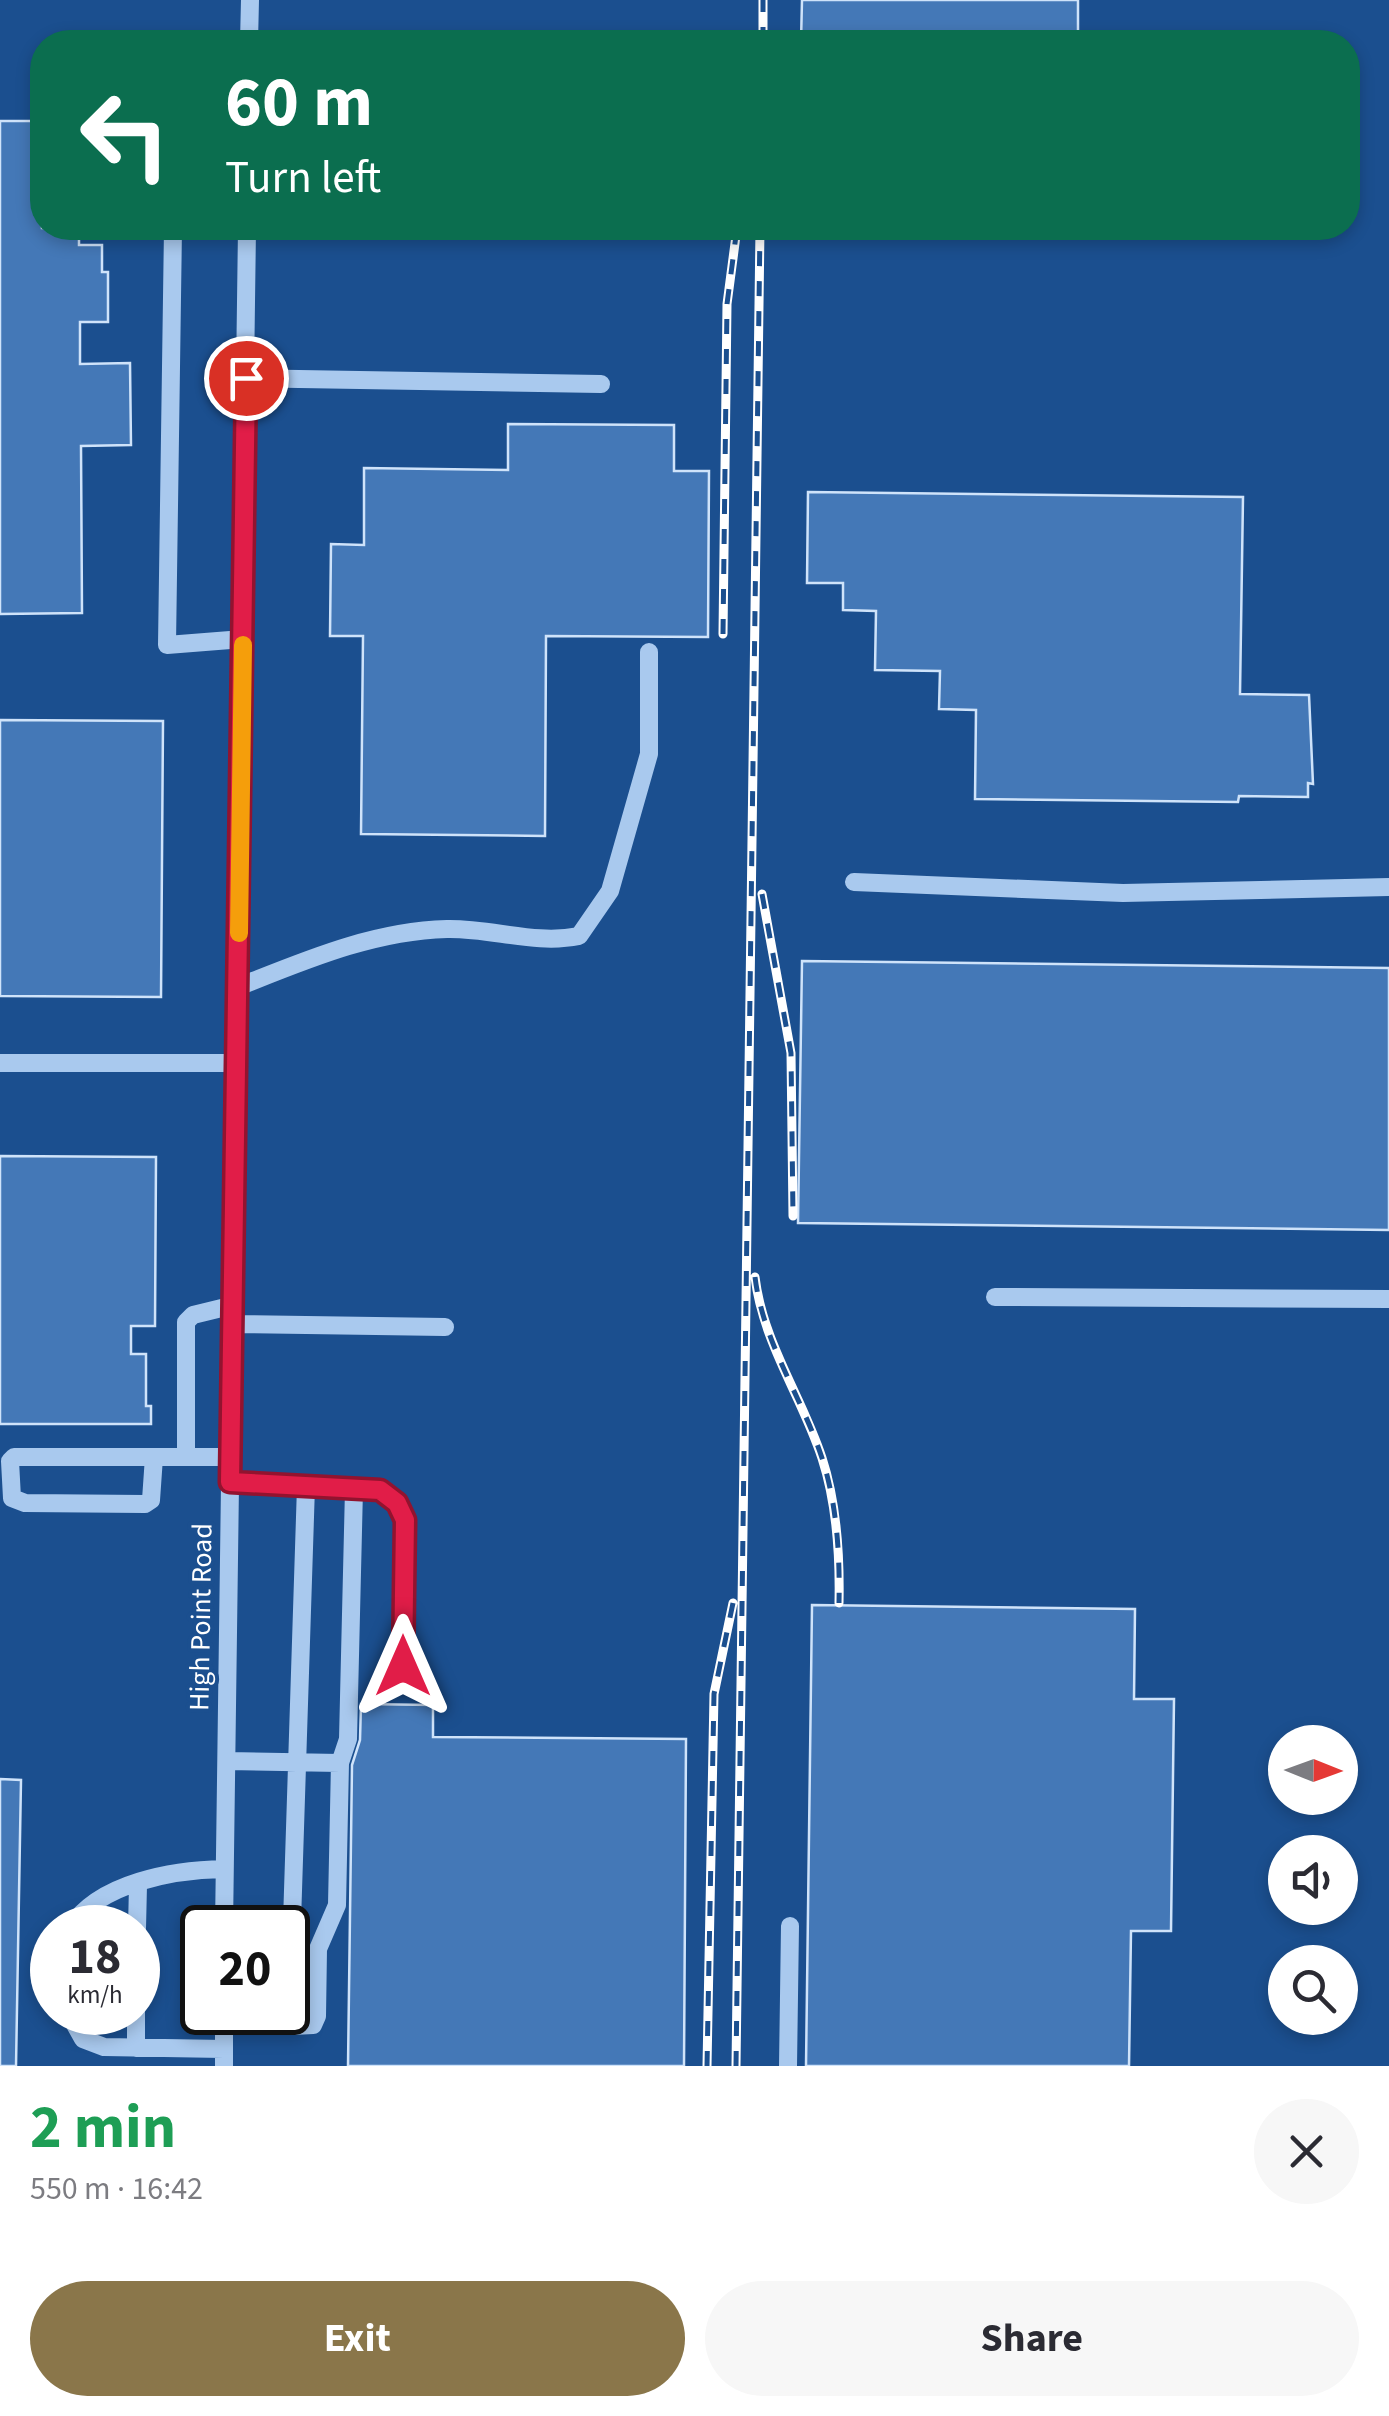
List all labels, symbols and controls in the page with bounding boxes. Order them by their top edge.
text: 60 m [225,53,373,153]
icon: left [60,70,190,200]
text: Turn left [225,146,381,210]
pin [204,336,289,421]
icon: arrive [219,351,274,406]
street label: High Point Road [179,1523,223,1711]
position arrow [351,1614,455,1718]
north arrow [1268,1725,1358,1815]
map controls [1268,1725,1358,2035]
button: sound [1268,1835,1358,1925]
speed limit sign: 20 [180,1905,310,2035]
text: 18 [69,1922,121,1993]
button: search [1268,1945,1358,2035]
text: km/h [67,1977,123,2013]
text: 2 min [30,2086,176,2171]
button: close [1254,2099,1359,2204]
text: 550 m · 16:42 [30,2166,203,2212]
button: Exit [30,2281,685,2396]
button: Share [705,2281,1359,2396]

